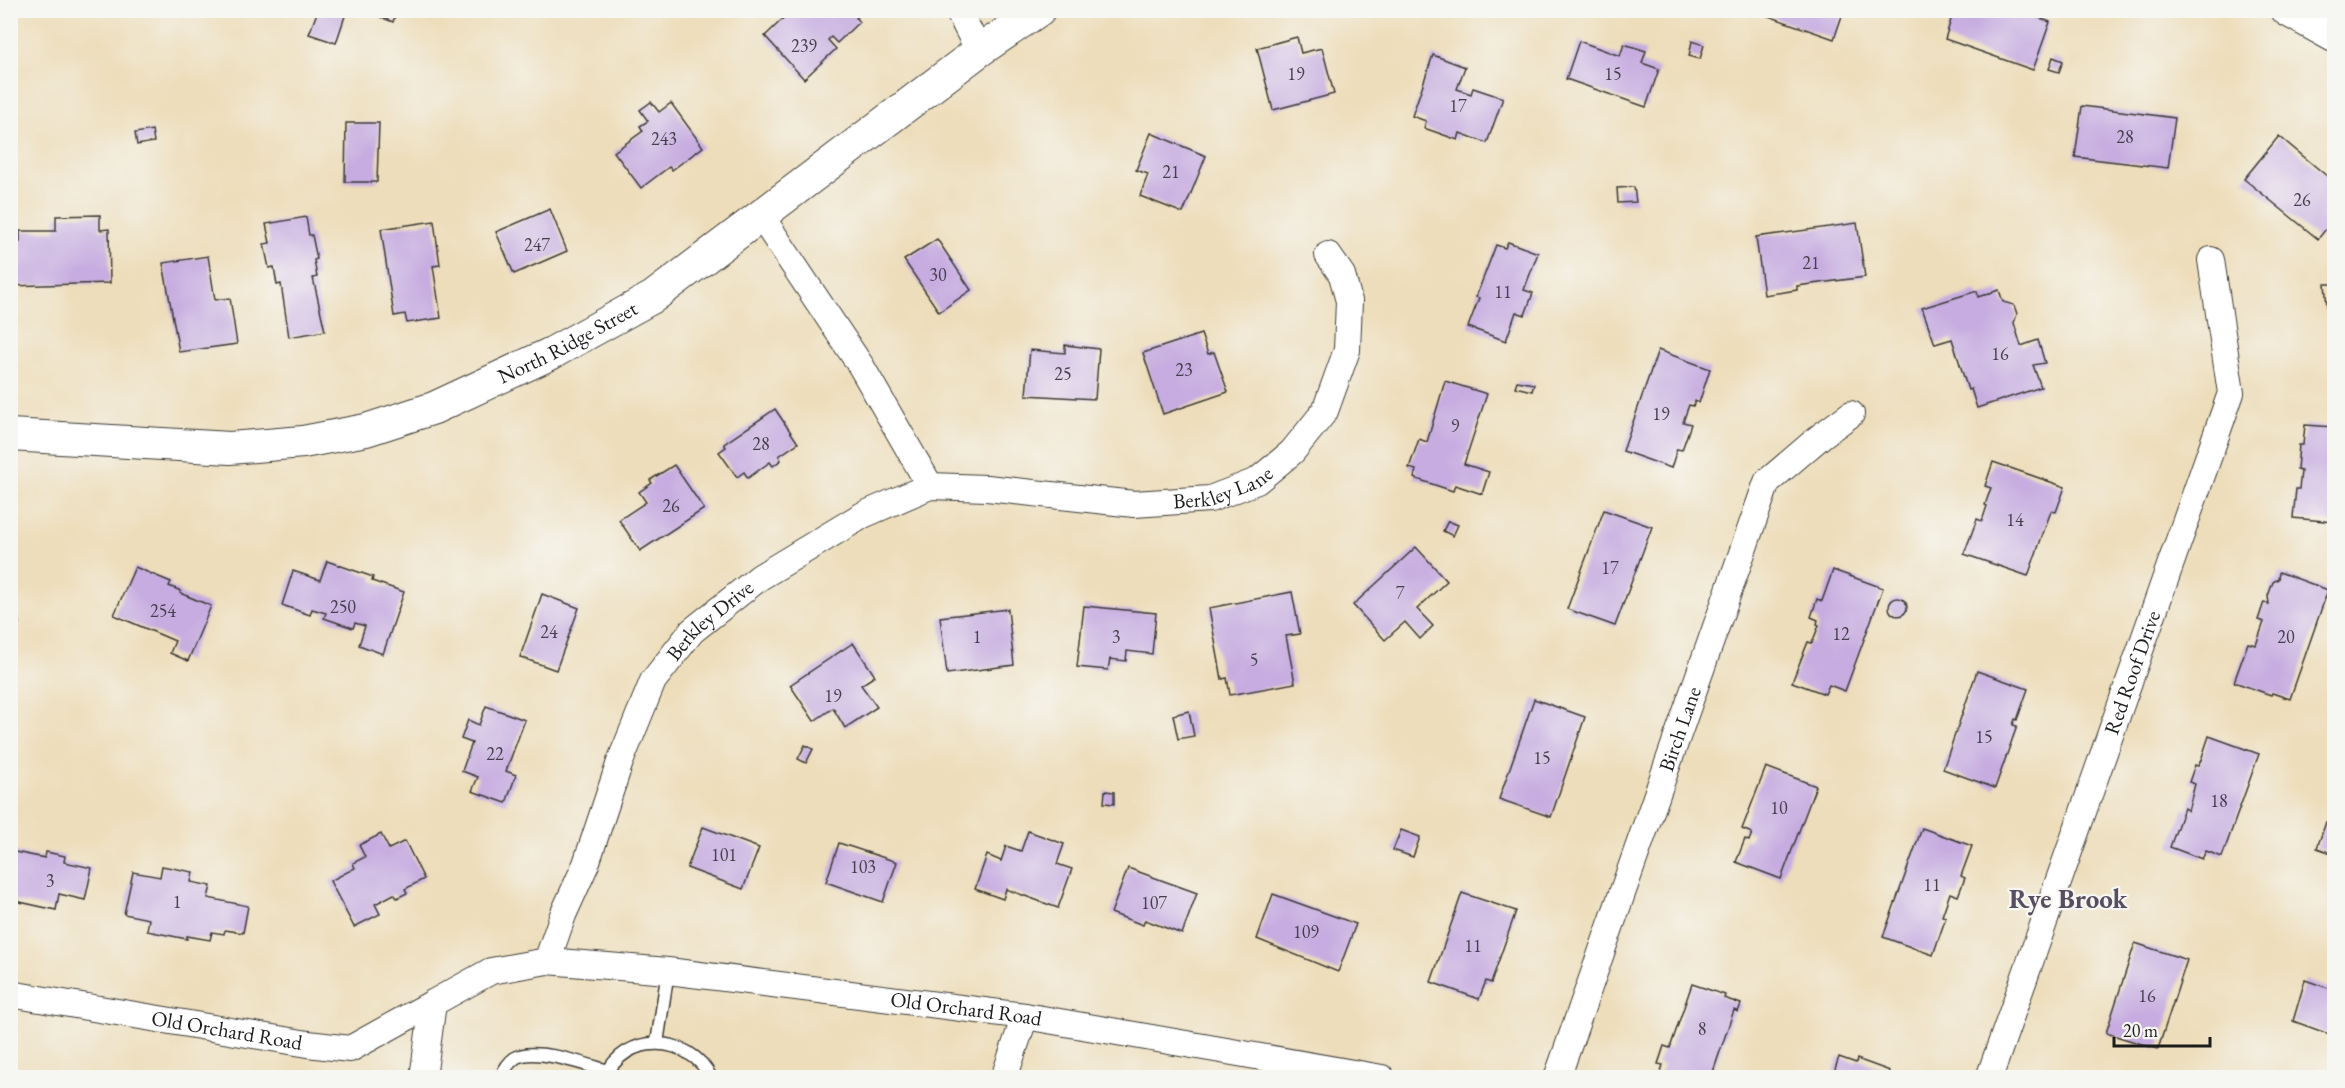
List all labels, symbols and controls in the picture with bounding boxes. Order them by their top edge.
house number: 239 [791,34,817,57]
house number: 19 [1287,62,1305,85]
house number: 15 [1604,62,1622,85]
house number: 17 [1449,94,1467,117]
house number: 28 [2116,125,2134,148]
house number: 243 [651,127,677,150]
house number: 21 [1162,160,1180,183]
house number: 26 [2293,188,2311,211]
house number: 247 [524,233,550,256]
house number: 21 [1802,251,1820,274]
house number: 30 [929,263,947,286]
house number: 11 [1494,280,1512,303]
street label: North Ridge Street [493,294,642,390]
house number: 16 [1991,342,2009,365]
house number: 23 [1175,358,1193,381]
house number: 25 [1054,362,1072,385]
house number: 19 [1652,402,1670,425]
house number: 9 [1451,414,1460,437]
house number: 28 [752,432,770,455]
street label: Berkley Lane [1172,460,1278,514]
house number: 26 [662,494,680,517]
house number: 14 [2006,508,2024,531]
house number: 17 [1601,556,1619,579]
street label: Berkley Drive [660,574,759,666]
house number: 7 [1396,581,1405,604]
house number: 250 [330,595,356,618]
house number: 254 [150,599,176,622]
street label: Red Roof Drive [2097,607,2166,738]
house number: 24 [540,620,558,643]
house number: 12 [1832,622,1850,645]
house number: 1 [973,625,981,648]
house number: 3 [1112,625,1120,648]
house number: 20 [2277,625,2295,648]
house number: 5 [1250,648,1258,671]
street label: Birch Lane [1652,683,1707,775]
house number: 19 [824,684,842,707]
house number: 15 [1975,725,1993,748]
house number: 22 [486,742,504,765]
house number: 15 [1533,746,1551,769]
house number: 18 [2210,789,2228,812]
house number: 10 [1770,796,1788,819]
house number: 101 [711,843,737,866]
house number: 103 [850,855,876,878]
house number: 3 [46,869,54,892]
house number: 11 [1923,873,1941,896]
district label: Rye Brook [2009,881,2128,916]
house number: 1 [173,890,181,913]
house number: 107 [1141,891,1167,914]
house number: 109 [1293,920,1319,943]
house number: 11 [1464,934,1482,957]
house number: 16 [2138,984,2156,1007]
street label: Old Orchard Road [889,985,1045,1032]
street label: Old Orchard Road [150,1004,305,1056]
scale bar [2114,1010,2210,1048]
house number: 8 [1698,1017,1706,1040]
text: 20 m [2123,1019,2158,1042]

